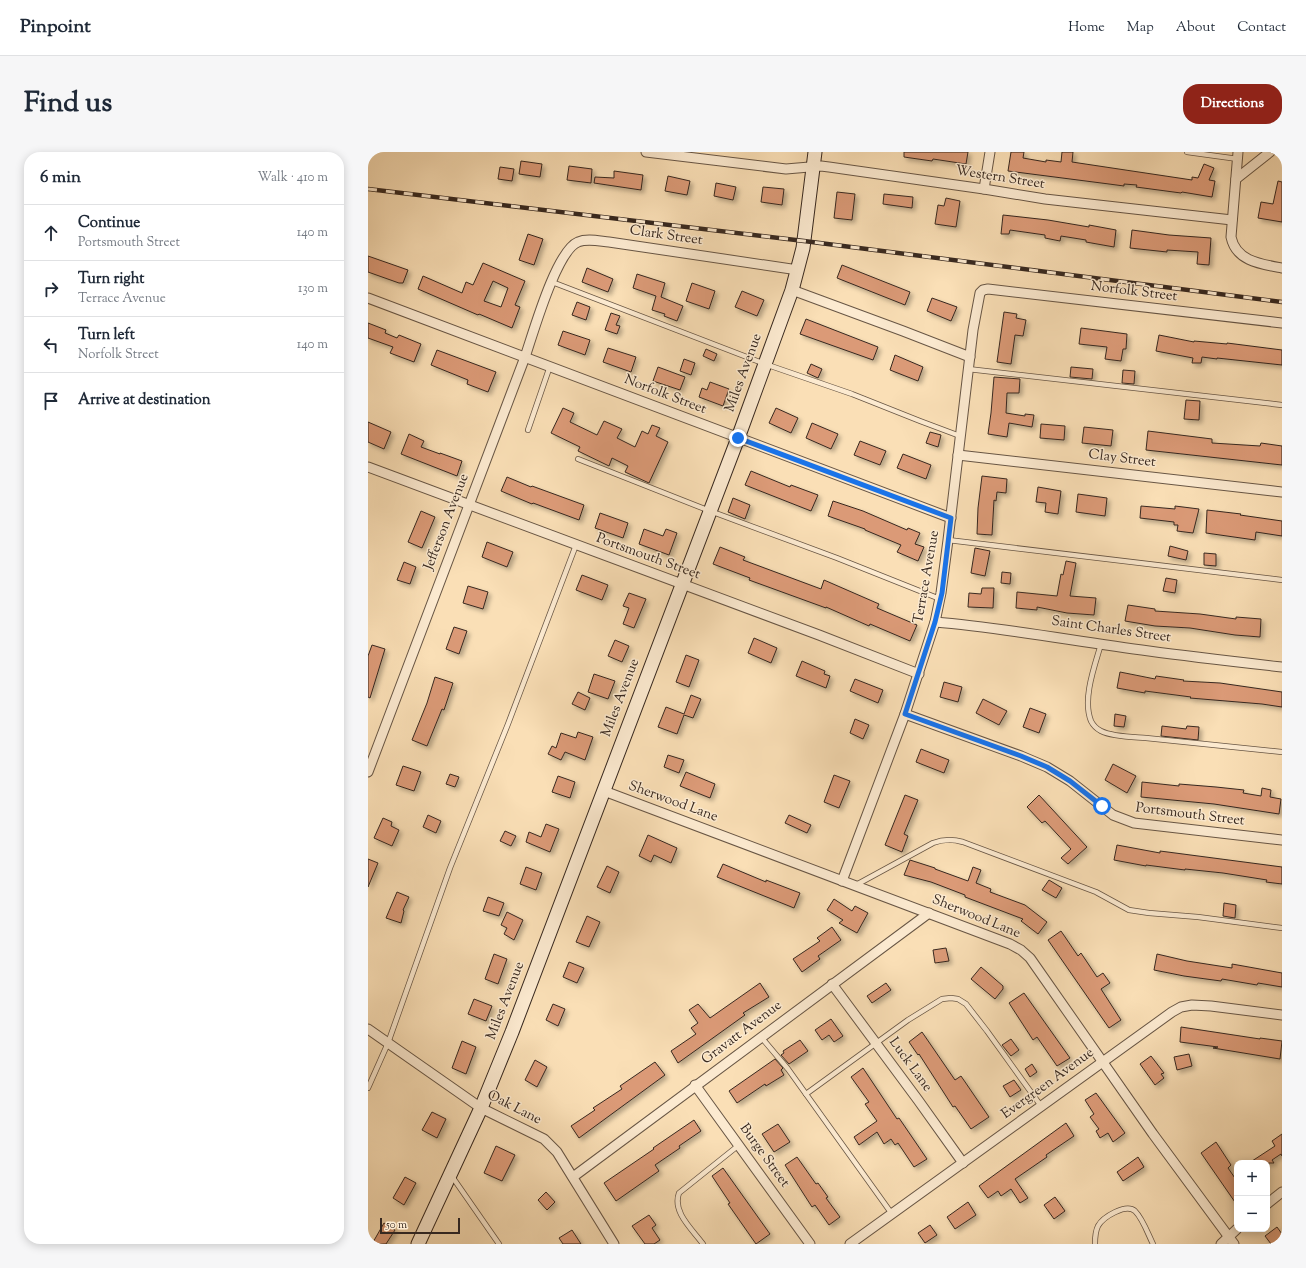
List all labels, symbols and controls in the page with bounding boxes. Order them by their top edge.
text: Pinpoint [20,14,91,41]
text: Home [1068,18,1105,38]
text: Map [1127,18,1154,38]
text: About [1176,18,1215,38]
text: Contact [1237,18,1286,38]
text: Find us [24,84,112,124]
button: Directions [1183,84,1282,124]
street label: Western Street [954,161,1046,195]
text: 6 min [40,166,81,190]
text: Walk · 410 m [257,169,328,187]
text: Continue [78,213,140,234]
street label: Clark Street [628,221,704,251]
icon: ahead [40,222,62,244]
text: 140 m [297,224,328,242]
text: Portsmouth Street [78,234,180,252]
text: Turn right [78,269,144,290]
street label: Norfolk Street [1090,277,1179,307]
icon: right [40,278,62,300]
text: 130 m [298,280,328,298]
text: Terrace Avenue [78,290,166,308]
text: Turn left [78,325,135,346]
street label: Miles Avenue [721,331,767,415]
icon: left [40,334,62,356]
text: 140 m [297,336,328,354]
text: Norfolk Street [78,346,159,364]
street label: Norfolk Street [621,370,709,420]
icon: arrive [40,390,62,412]
text: Arrive at destination [78,390,211,411]
route end [729,429,747,447]
street label: Clay Street [1087,445,1157,473]
street label: Jefferson Avenue [419,471,475,574]
street label: Portsmouth Street [593,529,703,585]
street label: Terrace Avenue [909,529,945,625]
street label: Saint Charles Street [1050,612,1172,648]
street label: Miles Avenue [597,656,645,740]
street label: Sherwood Lane [625,777,721,827]
route start [1093,797,1111,815]
street label: Portsmouth Street [1134,798,1246,832]
street label: Sherwood Lane [929,890,1023,944]
street label: Miles Avenue [482,959,530,1043]
street label: Gravatt Avenue [698,996,786,1070]
street label: Luck Lane [883,1034,937,1096]
street label: Evergreen Avenue [997,1043,1099,1125]
street label: Oak Lane [483,1086,545,1130]
street label: Burge Street [734,1120,794,1192]
map controls [1234,1160,1270,1232]
button: + [1234,1160,1270,1196]
button: − [1234,1196,1270,1232]
scale bar [380,1216,460,1235]
text: 50 m [386,1217,407,1233]

